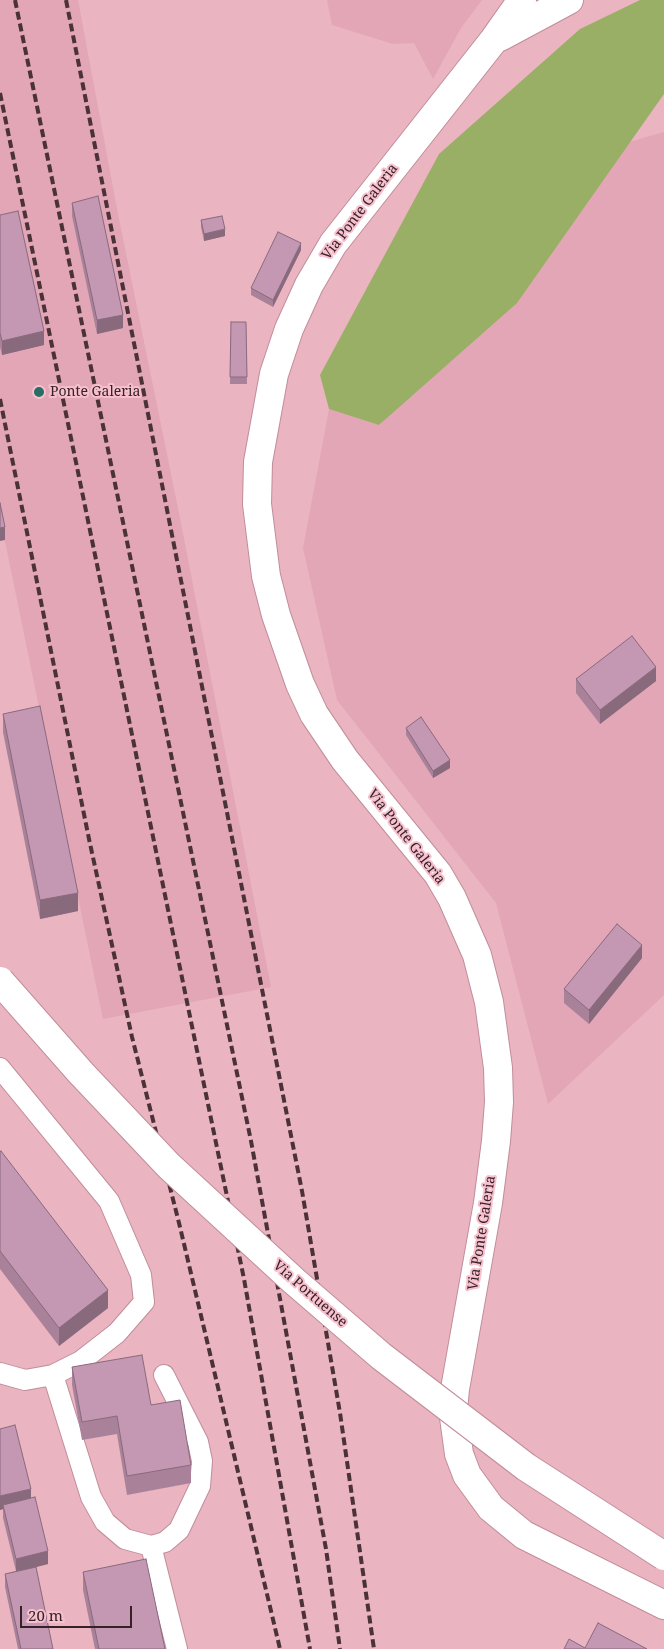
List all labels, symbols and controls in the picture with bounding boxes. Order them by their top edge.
street label: Via Ponte Galeria [318,161,402,263]
place label: Ponte Galeria [50,384,140,400]
marker: Ponte Galeria [32,385,46,399]
street label: Via Ponte Galeria [364,786,448,888]
street label: Via Ponte Galeria [465,1175,499,1291]
street label: Via Portuense [270,1257,350,1331]
scale bar [22,1596,135,1628]
text: 20 m [28,1605,63,1625]

